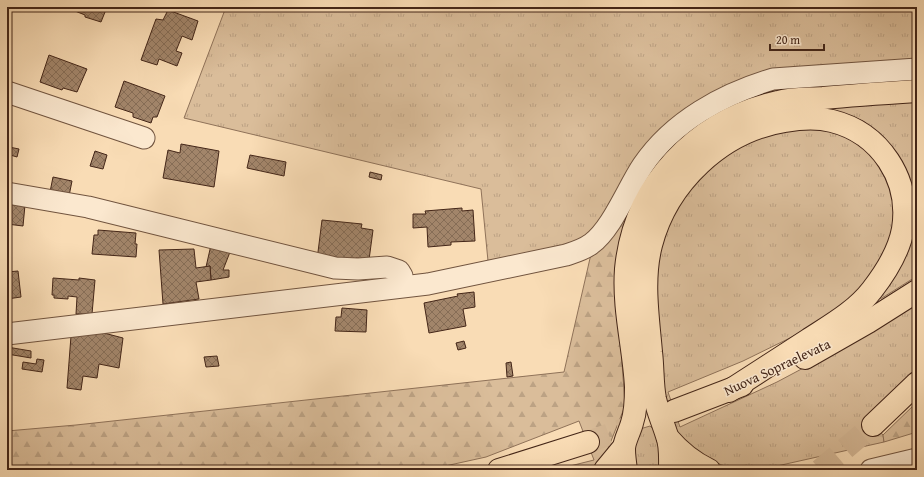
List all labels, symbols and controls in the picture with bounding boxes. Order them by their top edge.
scale bar [770,26,824,52]
text: 20 m [776,31,800,48]
street label: Nuova Sopraelevata [720,333,834,401]

